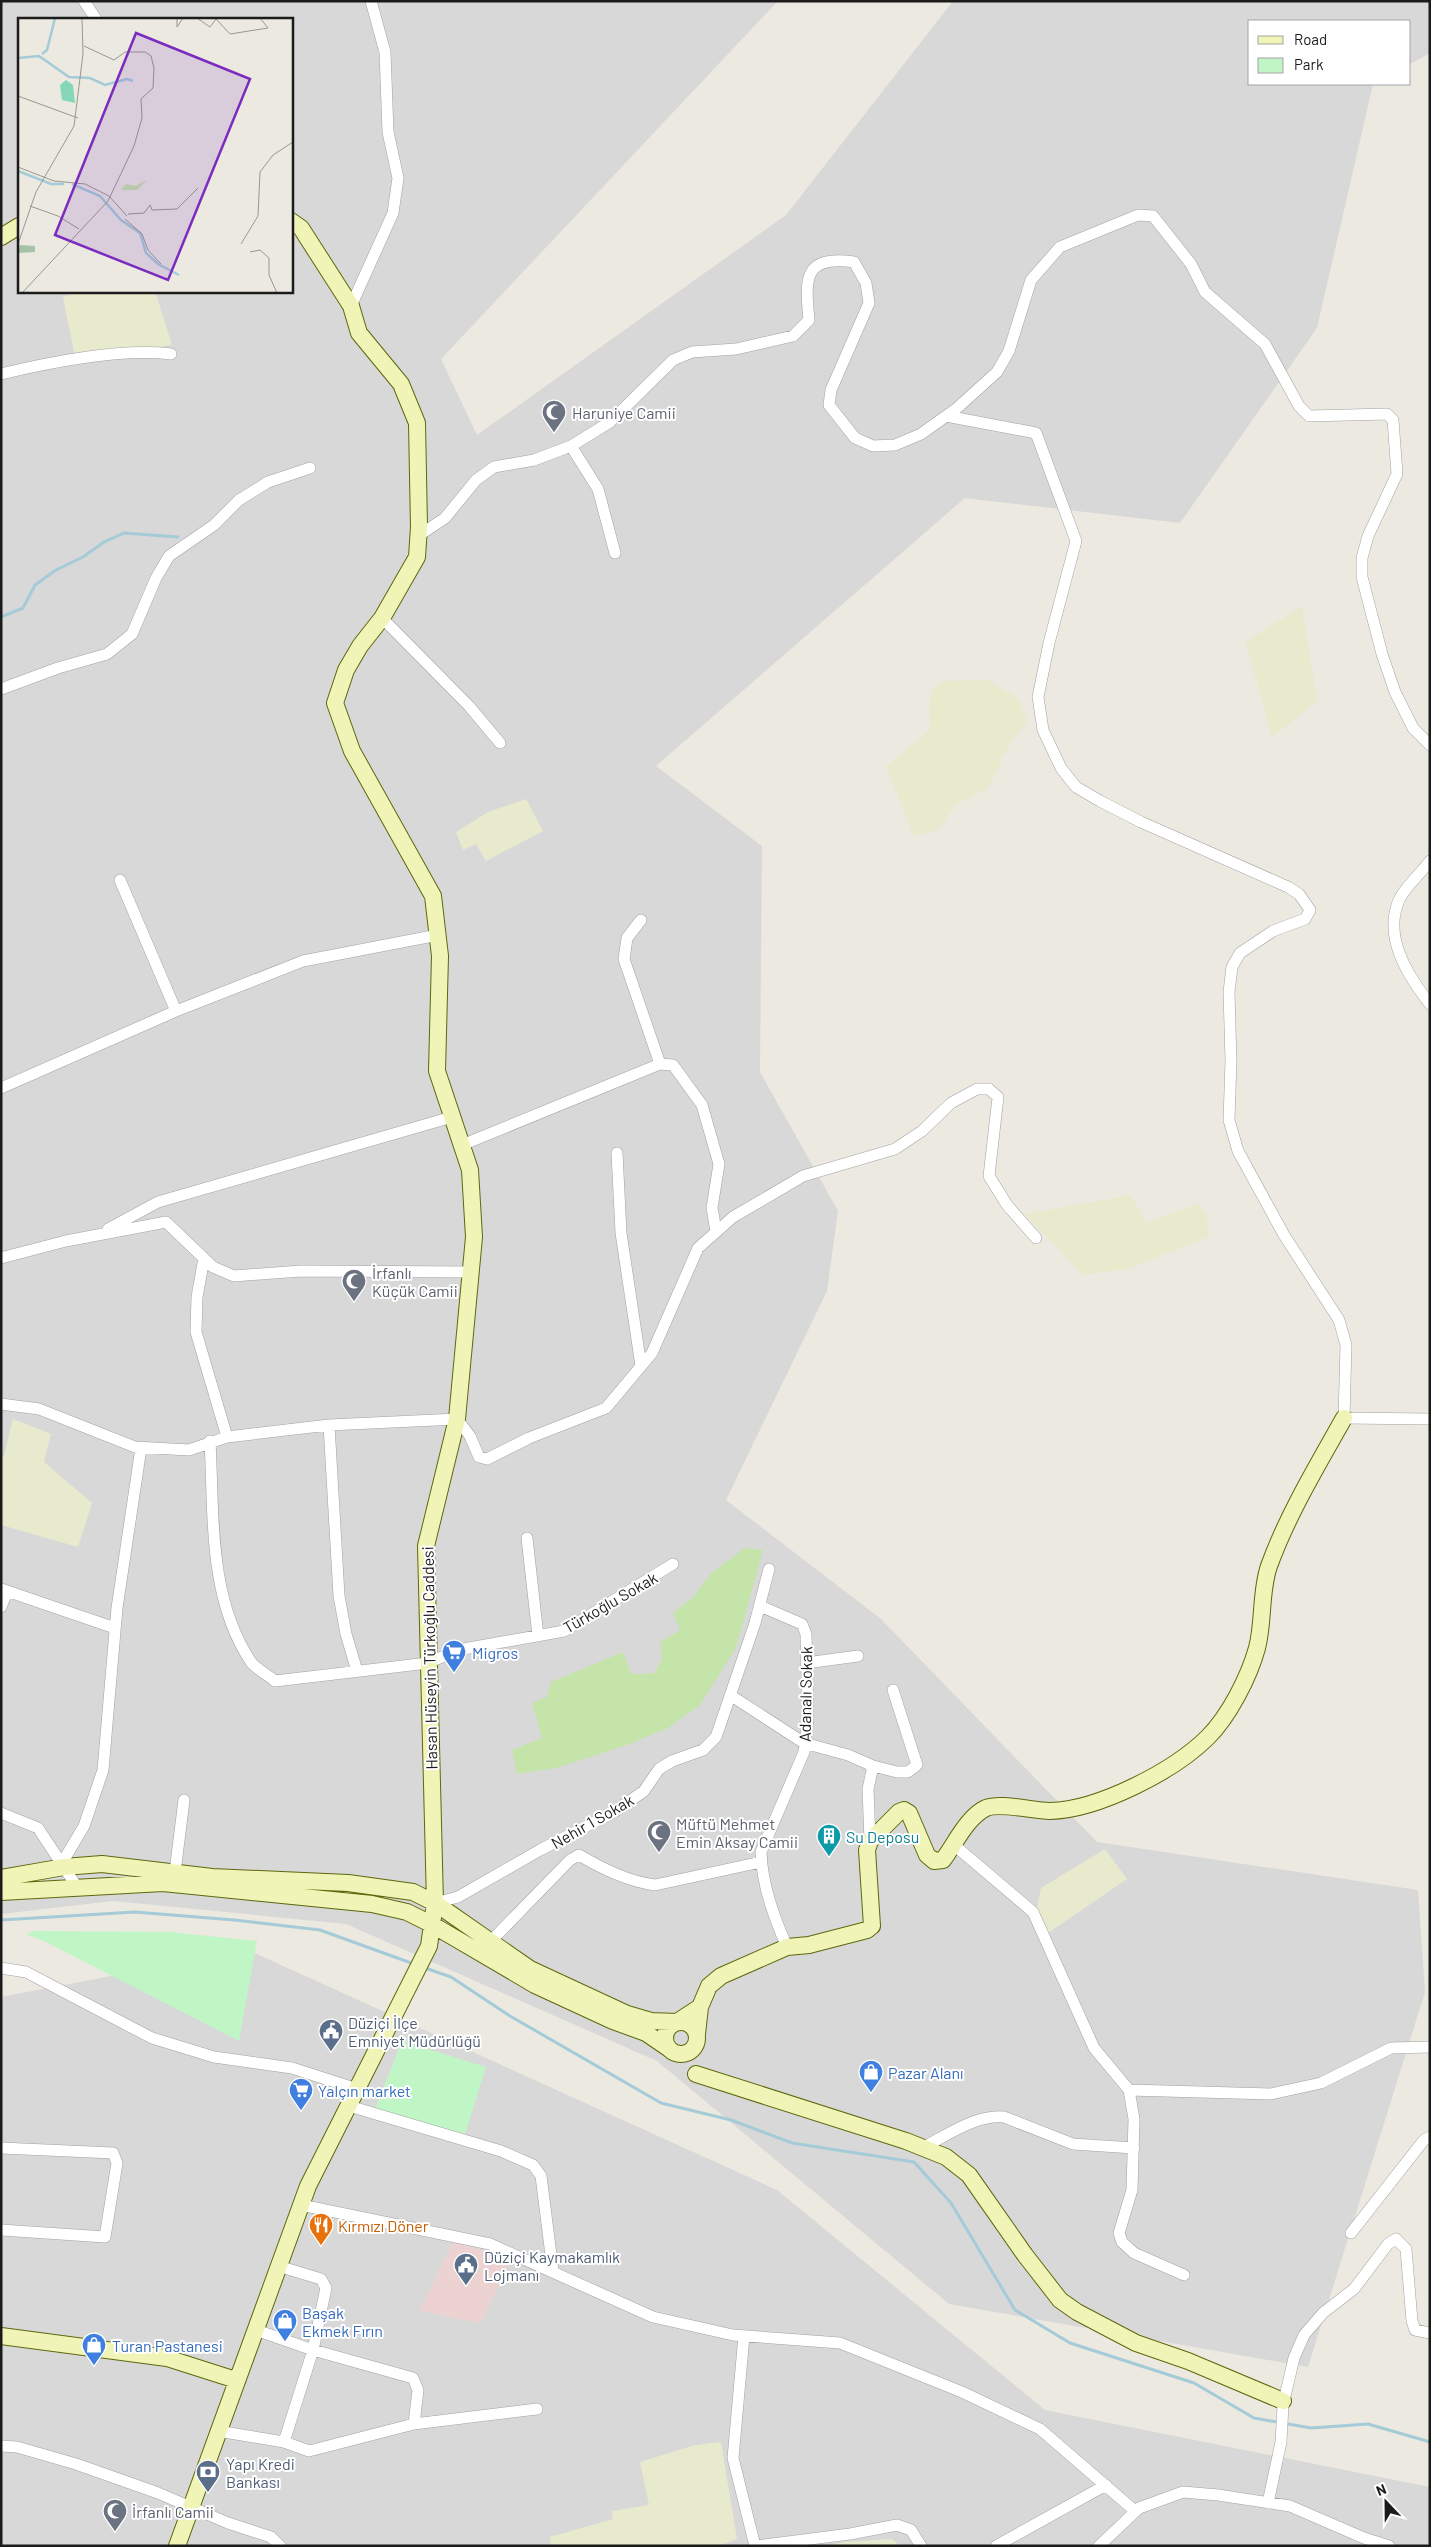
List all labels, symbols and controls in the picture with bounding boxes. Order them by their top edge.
inset map [18,18,292,292]
legend [1248,20,1411,85]
text: Road [1294,30,1327,48]
text: Park [1294,55,1324,73]
mosque icon: Haruniye Camii [541,399,567,433]
place label: Haruniye Camii [572,403,676,422]
place label: İrfanlı Küçük Camii [372,1263,458,1300]
mosque icon: İrfanlı Küçük Camii [341,1268,367,1302]
street label: Hasan Hüseyin Türkoğlu Caddesi [418,1546,440,1770]
street label: Türkoğlu Sokak [560,1567,660,1637]
supermarket icon: Migros [441,1639,467,1673]
place label: Migros [472,1643,518,1662]
street label: Adanalı Sokak [795,1646,815,1742]
street label: Nehir 1 Sokak [547,1790,637,1852]
place label: Müftü Mehmet Emin Aksay Camii [676,1814,798,1851]
mosque icon: Müftü Mehmet Emin Aksay Camii [646,1819,672,1853]
building icon: Su Deposu [816,1823,842,1857]
place label: Su Deposu [846,1827,919,1846]
place label: Düziçi İlçe Emniyet Müdürlüğü [348,2013,481,2050]
public building icon: Düziçi İlçe Emniyet Müdürlüğü [318,2018,344,2052]
shop icon: Pazar Alanı [858,2059,884,2093]
place label: Pazar Alanı [888,2063,964,2082]
supermarket icon: Yalçın market [288,2077,314,2111]
place label: Yalçın market [318,2081,411,2100]
restaurant icon: Kırmızı Döner [308,2212,334,2246]
place label: Kırmızı Döner [338,2216,429,2235]
place label: Düziçi Kaymakamlık Lojmanı [484,2247,620,2284]
public building icon: Düziçi Kaymakamlık Lojmanı [453,2252,479,2286]
place label: Başak Ekmek Fırın [302,2303,383,2340]
shop icon: Başak Ekmek Fırın [272,2308,298,2342]
shop icon: Turan Pastanesi [81,2332,107,2366]
place label: Turan Pastanesi [112,2336,223,2355]
place label: Yapı Kredi Bankası [226,2454,295,2491]
bank icon: Yapı Kredi Bankası [195,2459,221,2493]
north arrow [1361,2477,1411,2527]
text: N [1373,2480,1388,2499]
mosque icon: İrfanlı Camii [102,2498,128,2532]
place label: İrfanlı Camii [132,2502,214,2521]

